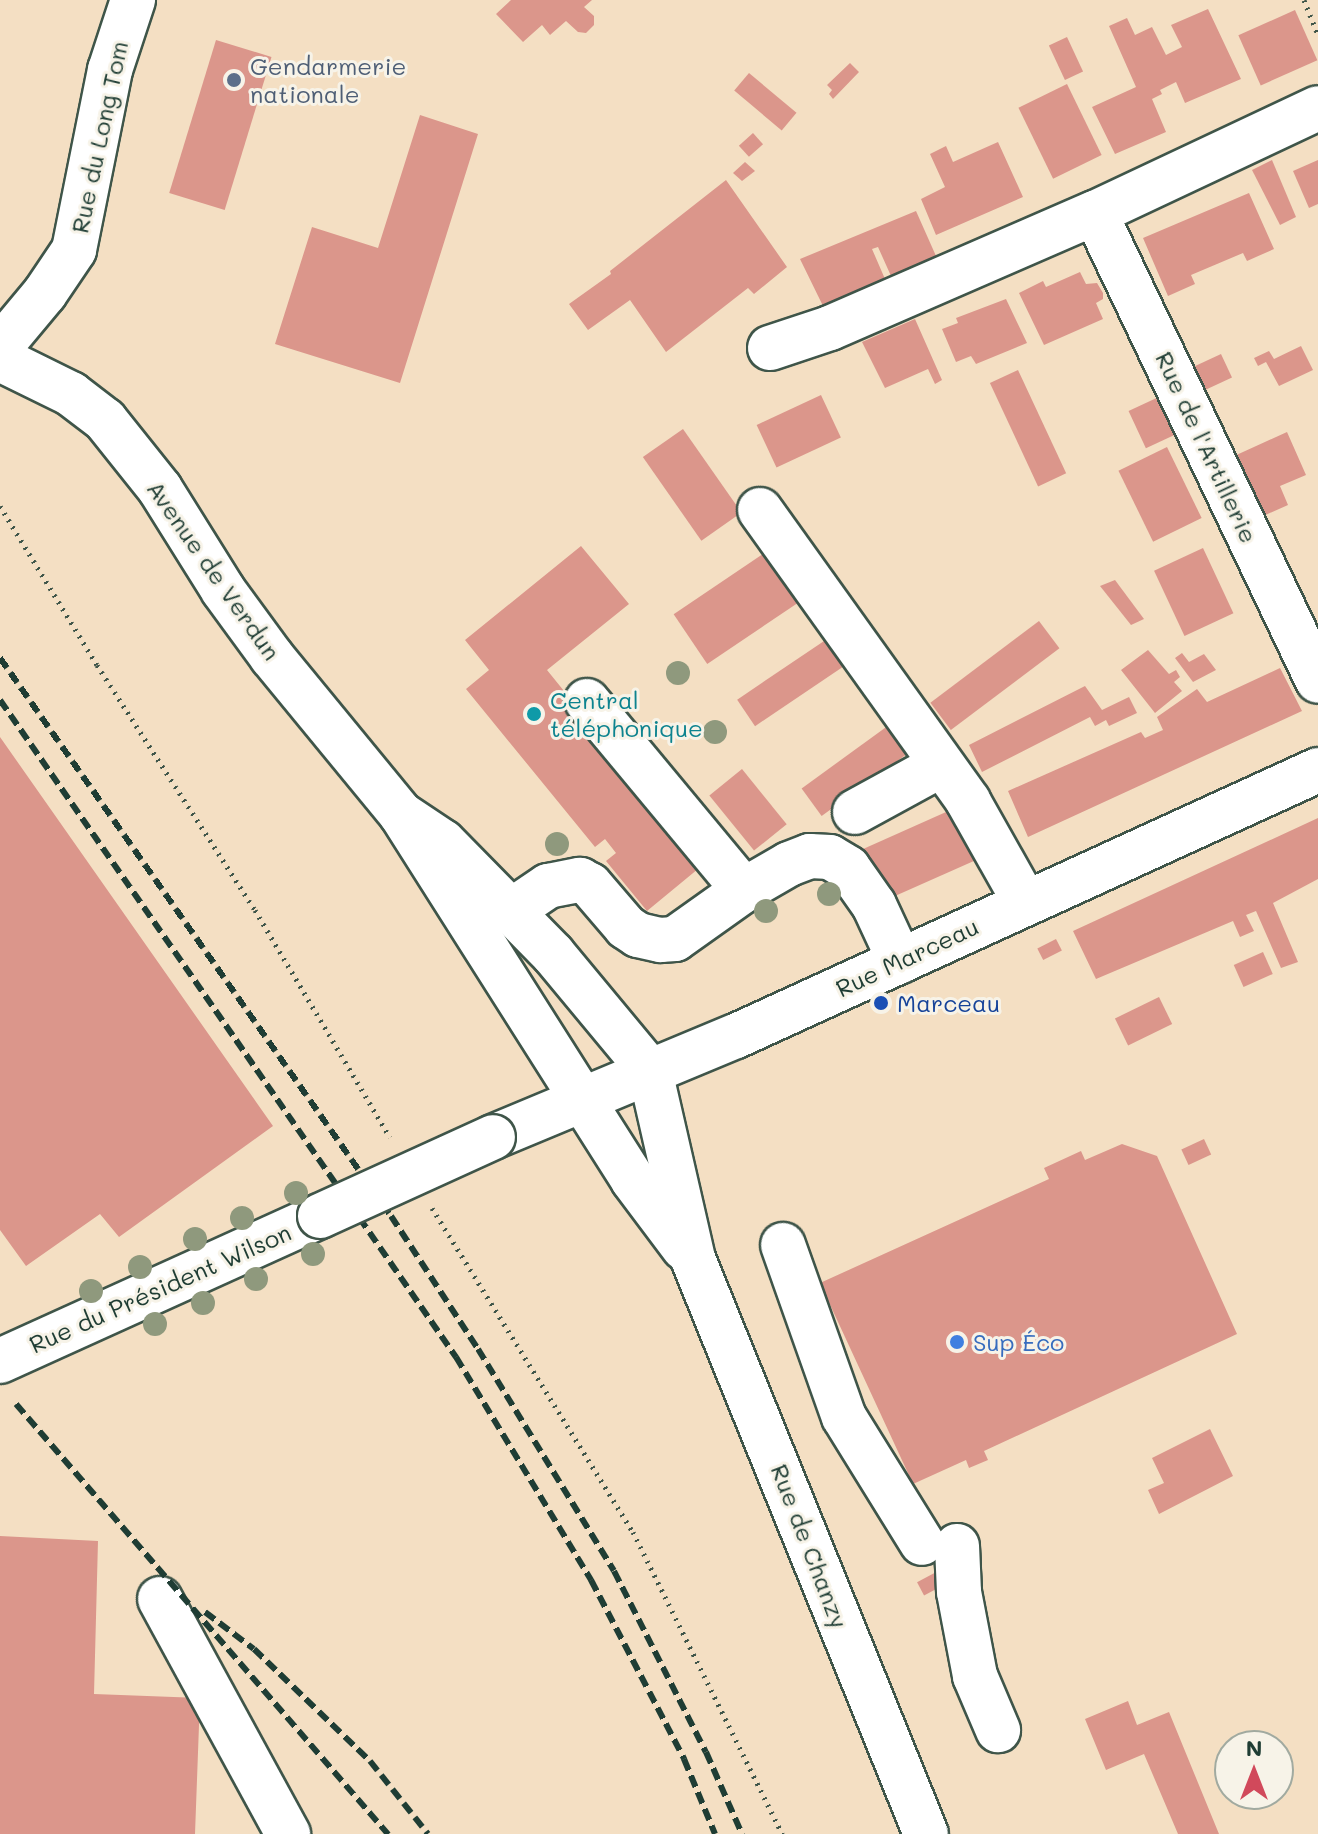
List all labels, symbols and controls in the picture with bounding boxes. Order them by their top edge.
street label: Rue du Long Tom [65,38,133,236]
place label: Gendarmerie nationale [250,52,406,108]
marker: Gendarmerie nationale [225,71,243,89]
street label: Rue de l'Artillerie [1150,347,1264,547]
street label: Avenue de Verdun [141,475,287,665]
place label: Central téléphonique [550,686,703,742]
marker: Central téléphonique [525,705,543,723]
street label: Rue Marceau [831,911,983,1003]
place label: Marceau [897,989,1000,1017]
marker: Marceau [872,994,890,1012]
street label: Rue du Président Wilson [25,1217,295,1359]
place label: Sup Éco [973,1328,1064,1356]
marker: Sup Éco [948,1333,966,1351]
street label: Rue de Chanzy [765,1460,855,1632]
north arrow [1214,1730,1294,1810]
text: N [1246,1733,1262,1762]

